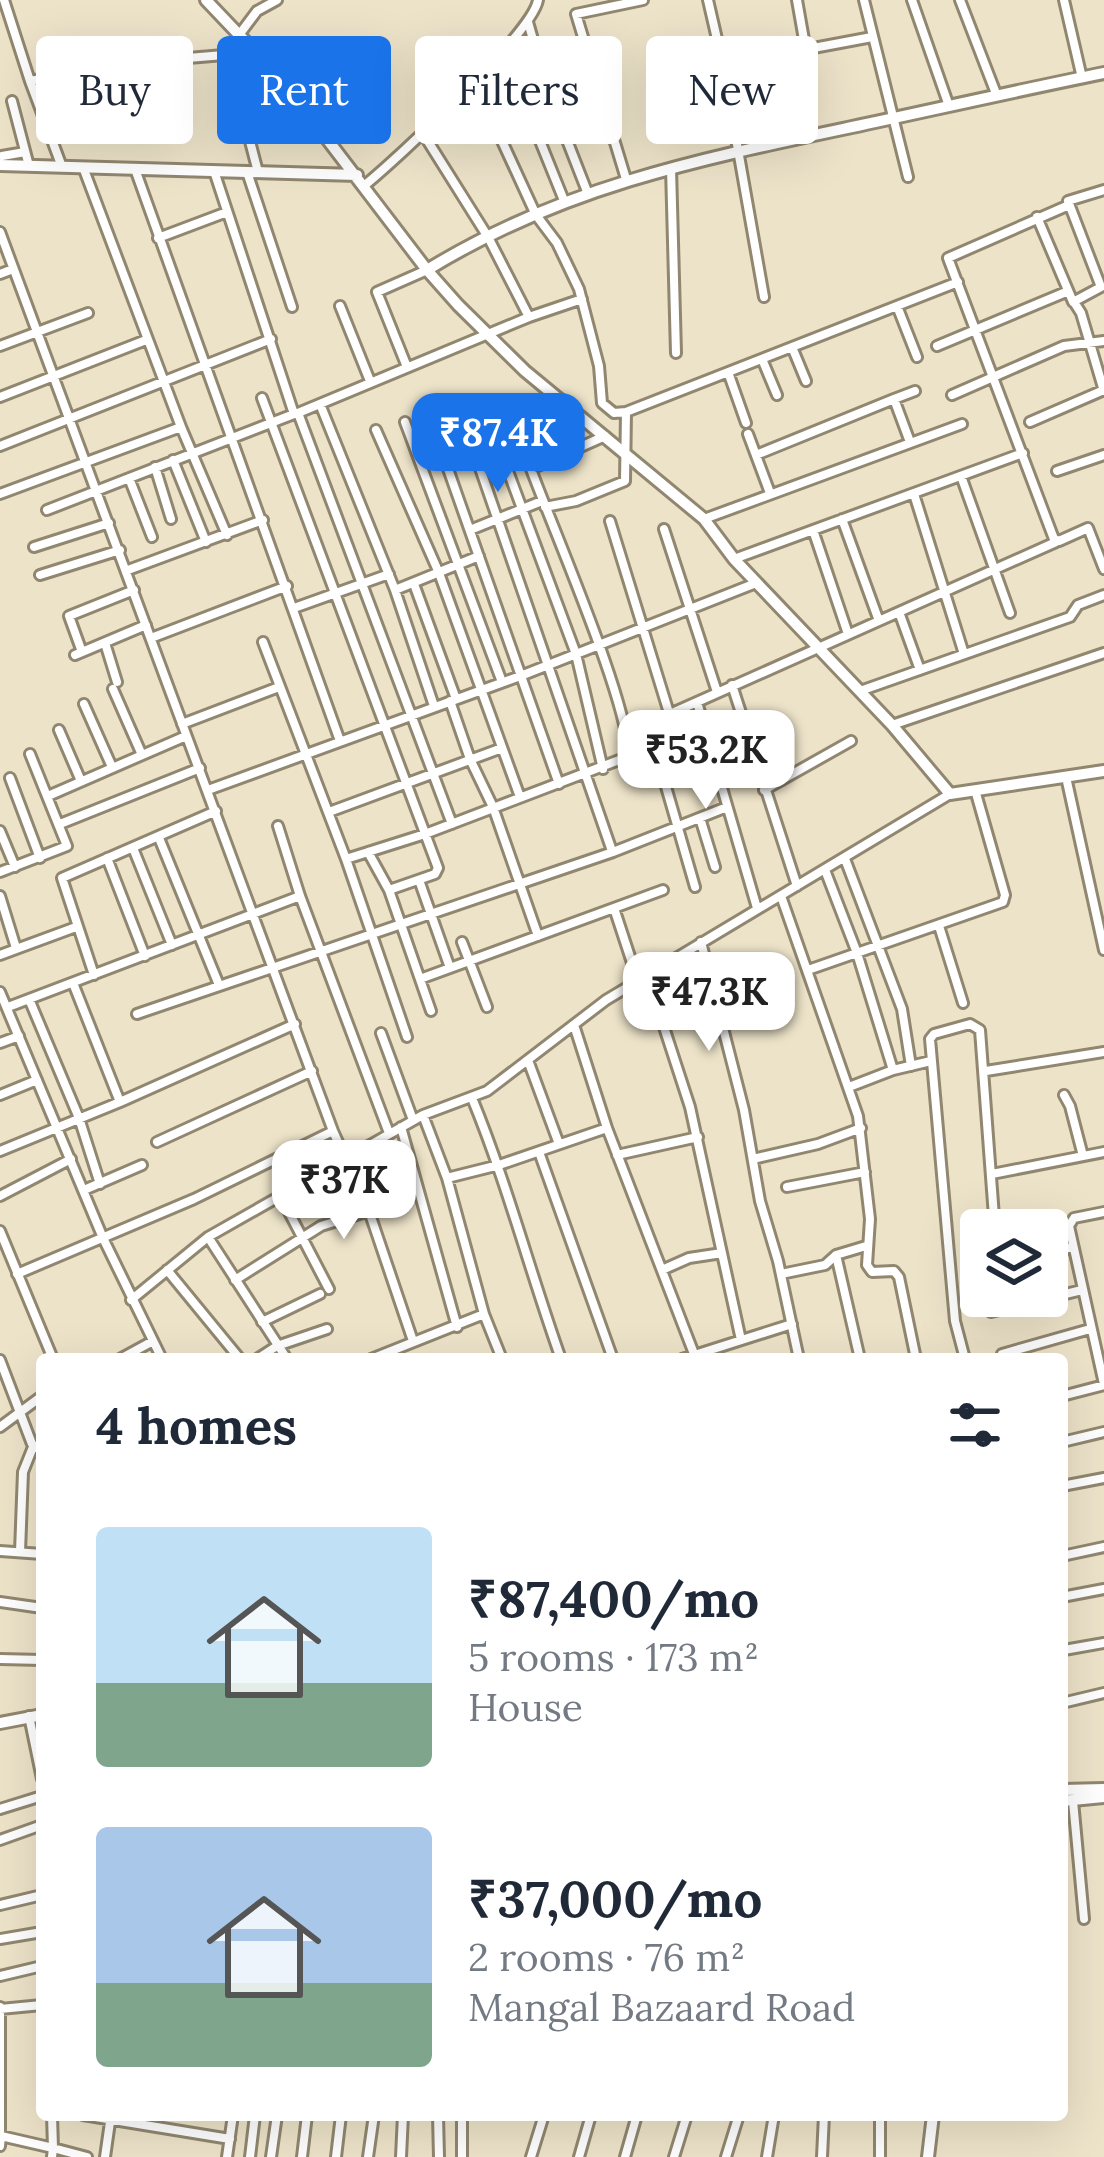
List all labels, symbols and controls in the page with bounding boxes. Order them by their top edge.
chip: Buy [36,36,193,144]
chip: Rent [217,36,391,144]
chip: Filters [415,36,622,144]
chip: New [646,36,818,144]
pin: ₹87.4K [400,393,596,495]
text: ₹87.4K [439,407,557,457]
pin: ₹53.2K [608,710,804,812]
text: ₹53.2K [645,724,767,774]
pin: ₹47.3K [611,952,807,1054]
text: ₹47.3K [650,966,768,1016]
pin: ₹37K [273,1140,415,1242]
text: ₹37K [299,1154,389,1204]
map controls [960,1209,1068,1317]
button: layers [960,1209,1068,1317]
icon: filters [942,1392,1008,1458]
text: 4 homes [96,1393,297,1458]
text: ₹87,400/mo [468,1566,759,1631]
icon: home [192,1575,336,1719]
text: 5 rooms · 173 m² [468,1632,759,1682]
text: House [468,1682,583,1732]
text: ₹37,000/mo [468,1866,762,1931]
icon: home [192,1875,336,2019]
text: 2 rooms · 76 m² [468,1932,745,1982]
text: Mangal Bazaard Road [468,1982,855,2032]

